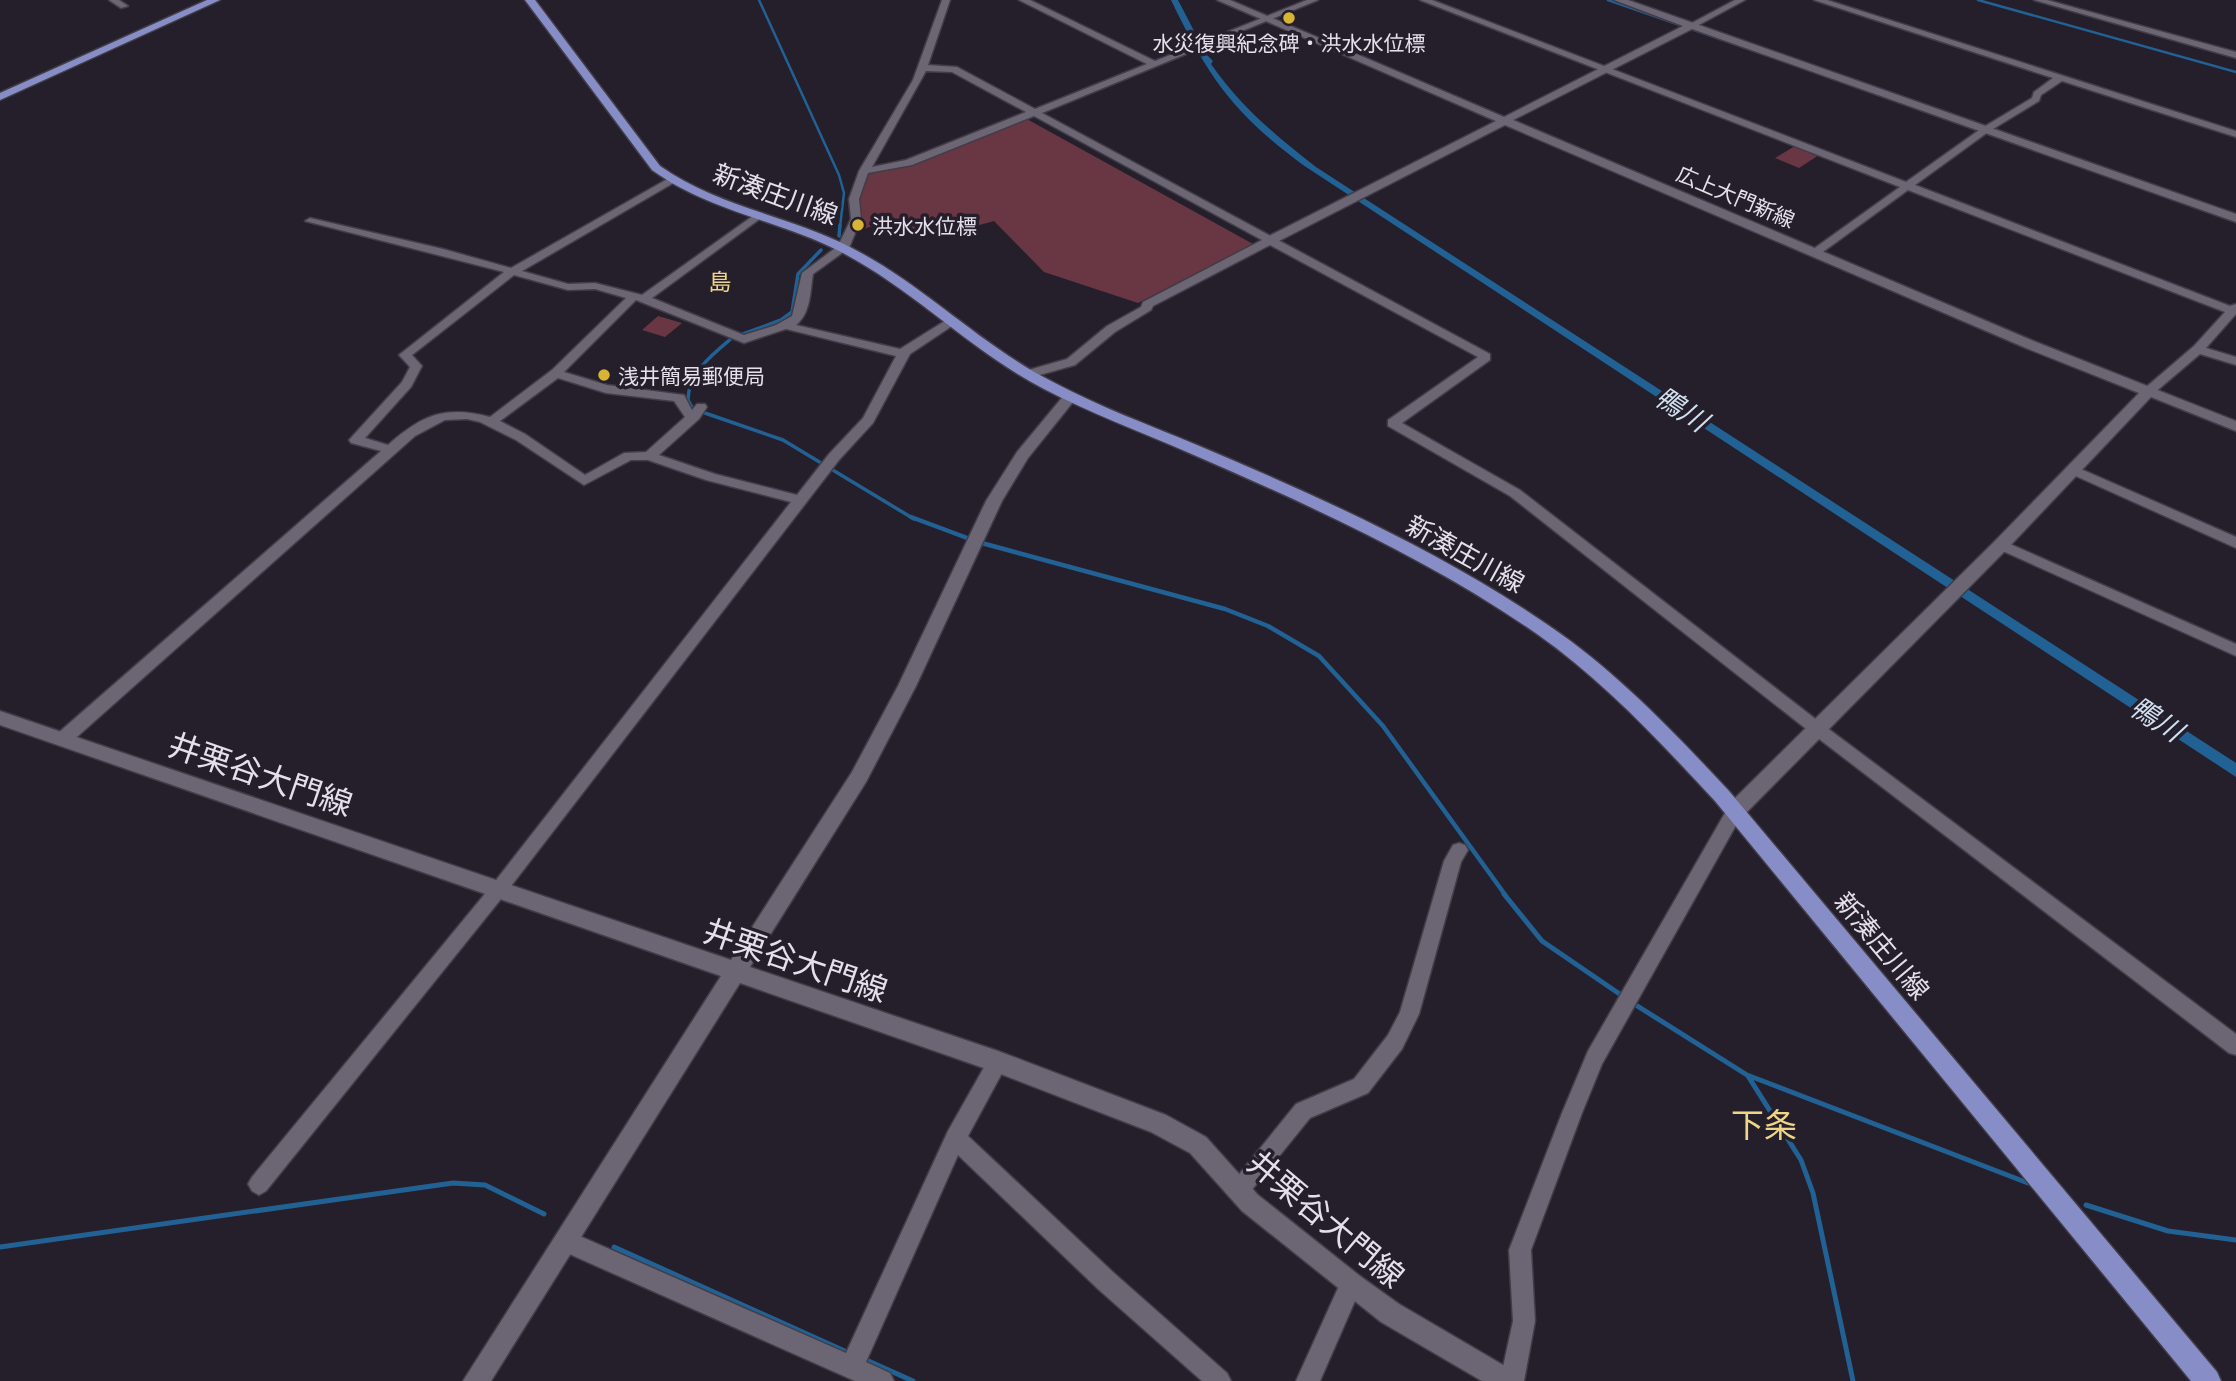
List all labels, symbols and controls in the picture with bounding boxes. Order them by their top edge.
marker: 水災復興紀念碑・洪水水位標 [1281,10,1297,26]
place label: 水災復興紀念碑・洪水水位標 [1153,30,1426,55]
street label: 新湊庄川線 [710,156,842,230]
street label: 広上大門新線 [1673,160,1799,232]
place label: 洪水水位標 [872,213,977,238]
marker: 洪水水位標 [850,217,866,233]
district label: 島 [709,267,732,295]
place label: 浅井簡易郵便局 [618,363,765,388]
marker: 浅井簡易郵便局 [596,367,612,383]
water label: 鴨川 [1649,378,1717,439]
street label: 新湊庄川線 [1402,508,1530,598]
water label: 鴨川 [2124,688,2192,749]
street label: 井栗谷大門線 [164,723,358,823]
street label: 新湊庄川線 [1829,885,1937,1005]
street label: 井栗谷大門線 [699,909,893,1009]
district label: 下条 [1731,1103,1797,1144]
street label: 井栗谷大門線 [1241,1141,1413,1295]

